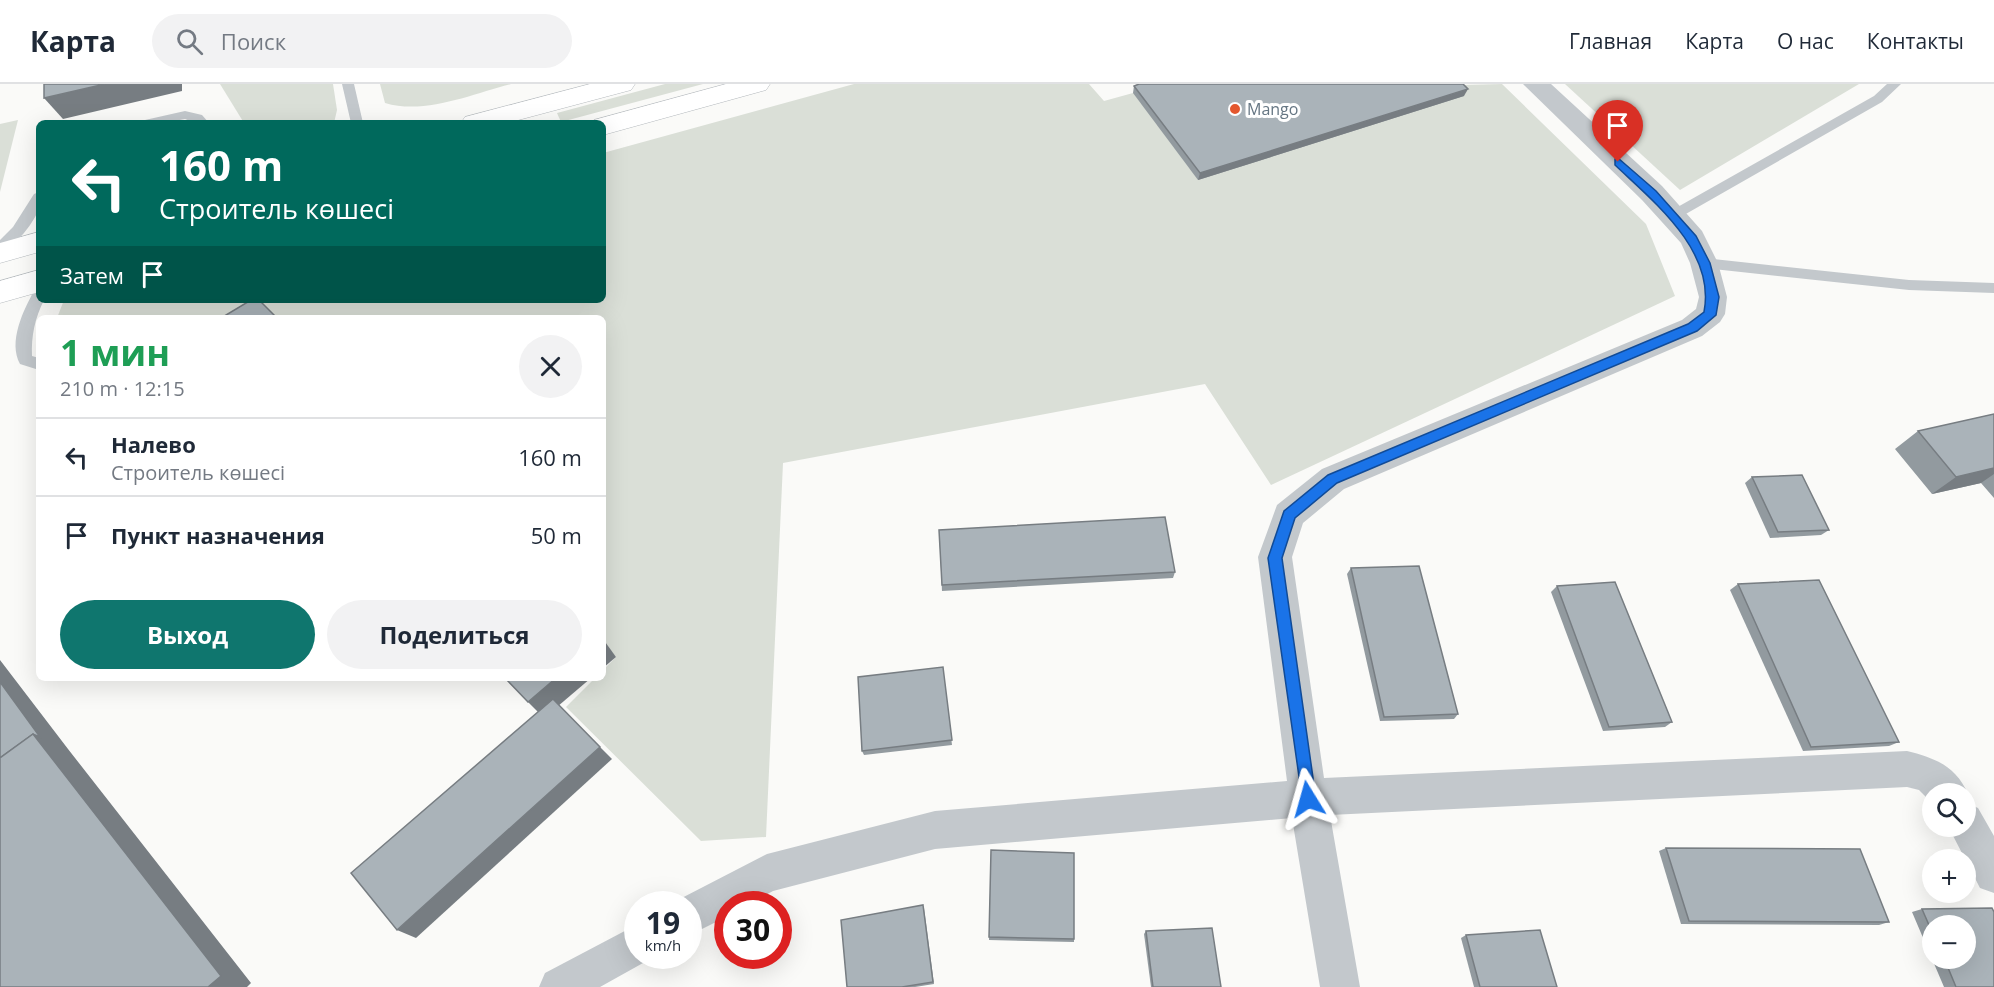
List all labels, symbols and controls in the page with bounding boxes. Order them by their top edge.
search box [152,14,572,68]
text: Карта [30,22,116,60]
icon: search [173,25,206,58]
text: Поиск [221,26,286,56]
text: Главная [1569,27,1652,55]
text: Карта [1685,27,1744,55]
text: О нас [1777,27,1834,55]
text: Контакты [1867,27,1964,55]
place label: Mango [1247,98,1298,120]
pin [1592,100,1643,162]
marker: Mango [1228,102,1242,116]
icon: arrive [1601,109,1634,142]
text: 160 m [159,136,283,193]
icon: left [60,144,138,222]
text: Строитель көшесі [159,190,394,227]
icon: arrive [136,258,169,291]
text: Затем [60,260,124,290]
text: 1 мин [60,328,170,377]
button: close [519,335,582,398]
text: 210 m · 12:15 [60,375,185,402]
text: Налево [111,429,196,459]
icon: left [60,441,93,474]
text: 160 m [518,442,582,472]
text: Строитель көшесі [111,459,285,486]
icon: arrive [60,519,93,552]
text: Пункт назначения [111,520,325,550]
text: 50 m [531,520,582,550]
button: Выход [60,600,315,669]
button: Поделиться [327,600,582,669]
position arrow [1276,767,1340,831]
map controls [1922,783,1976,969]
button: search [1922,783,1976,837]
button: + [1922,849,1976,903]
speed limit sign: 30 [714,891,792,969]
text: 19 [646,902,680,943]
button: − [1922,915,1976,969]
text: km/h [645,935,681,955]

